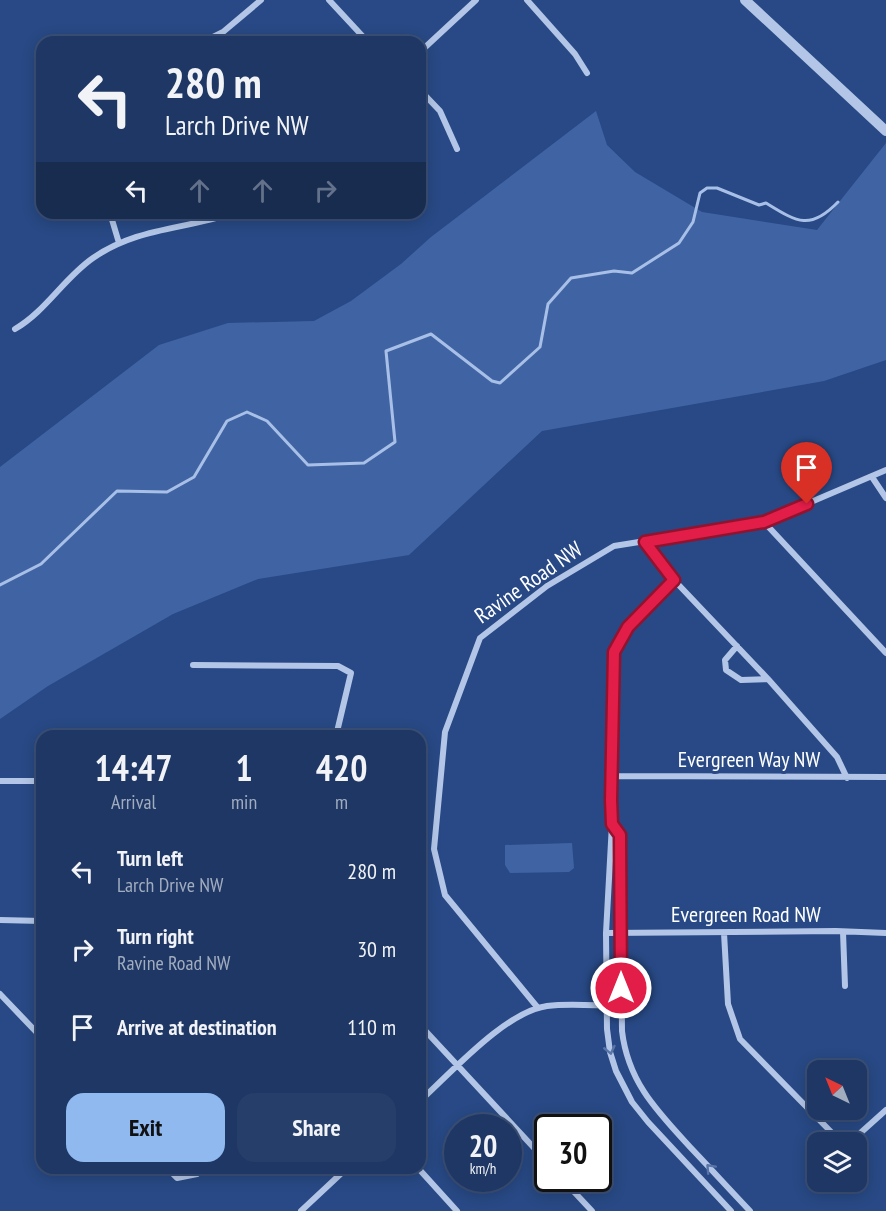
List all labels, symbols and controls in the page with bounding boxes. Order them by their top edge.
text: 280 m [165,55,262,110]
icon: left [66,60,144,138]
text: Larch Drive NW [165,108,309,142]
icon: left [120,174,153,207]
icon: ahead [183,174,216,207]
icon: ahead [246,174,279,207]
icon: right [309,174,342,207]
pin [781,442,832,504]
icon: arrive [790,451,823,484]
street label: Ravine Road NW [469,535,587,629]
text: 14:47 [95,744,172,791]
text: 1 [235,744,253,791]
text: 420 [316,744,367,791]
street label: Evergreen Way NW [678,745,820,773]
text: Arrival [111,789,156,815]
text: min [231,789,257,815]
text: m [335,789,348,815]
text: Turn left [117,844,183,872]
icon: left [66,855,99,888]
text: 280 m [347,857,396,885]
text: Larch Drive NW [117,872,223,898]
street label: Evergreen Road NW [671,900,821,928]
text: Turn right [117,922,194,950]
icon: right [66,933,99,966]
text: 30 m [357,935,396,963]
text: Ravine Road NW [117,950,231,976]
position arrow [589,956,653,1020]
icon: arrive [66,1011,99,1044]
text: Arrive at destination [117,1013,277,1041]
text: 110 m [347,1013,396,1041]
one-way arrow [603,1044,616,1054]
north arrow [807,1060,867,1120]
map controls [807,1060,867,1192]
button: Exit [66,1093,225,1162]
button: Share [237,1093,396,1162]
speed limit sign: 30 [534,1114,612,1192]
text: 20 [469,1126,497,1165]
button: layers [807,1132,867,1192]
text: km/h [470,1159,496,1178]
one-way arrow [706,1164,717,1175]

